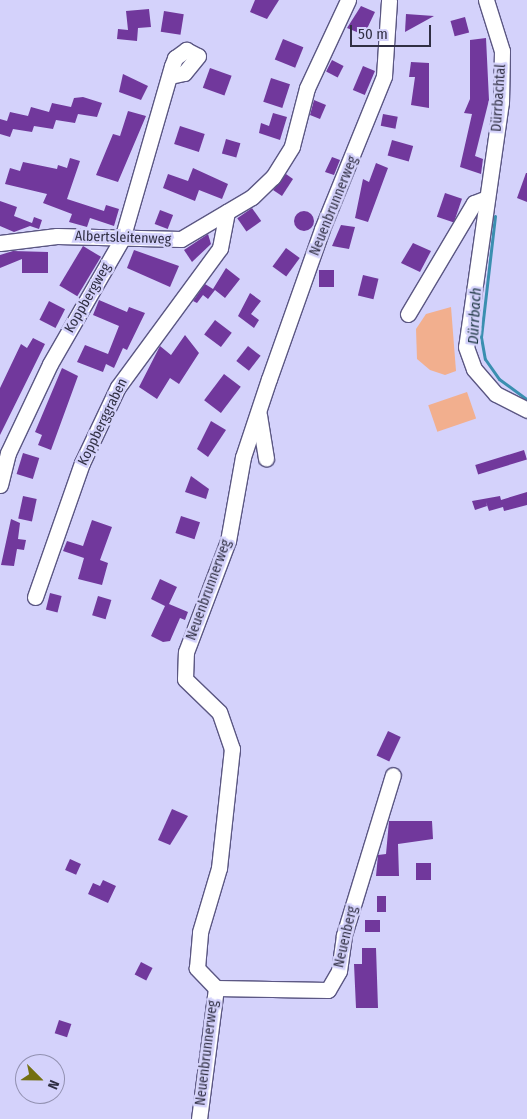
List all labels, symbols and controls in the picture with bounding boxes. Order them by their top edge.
scale bar [352,15,433,47]
text: 50 m [358,25,388,43]
street label: Dürrbachtal [488,64,510,132]
street label: Neuenbrunnerweg [306,154,362,258]
street label: Albertsleitenweg [75,228,171,248]
street label: Koppbergweg [61,260,115,336]
water label: Dürrbach [465,287,485,345]
street label: Koppberggraben [75,376,131,468]
street label: Neuenbrunnerweg [183,537,235,643]
street label: Neuenberg [331,905,361,969]
street label: Neuenbrunnerweg [192,999,222,1107]
north arrow [15,1054,65,1104]
text: N [44,1077,63,1092]

